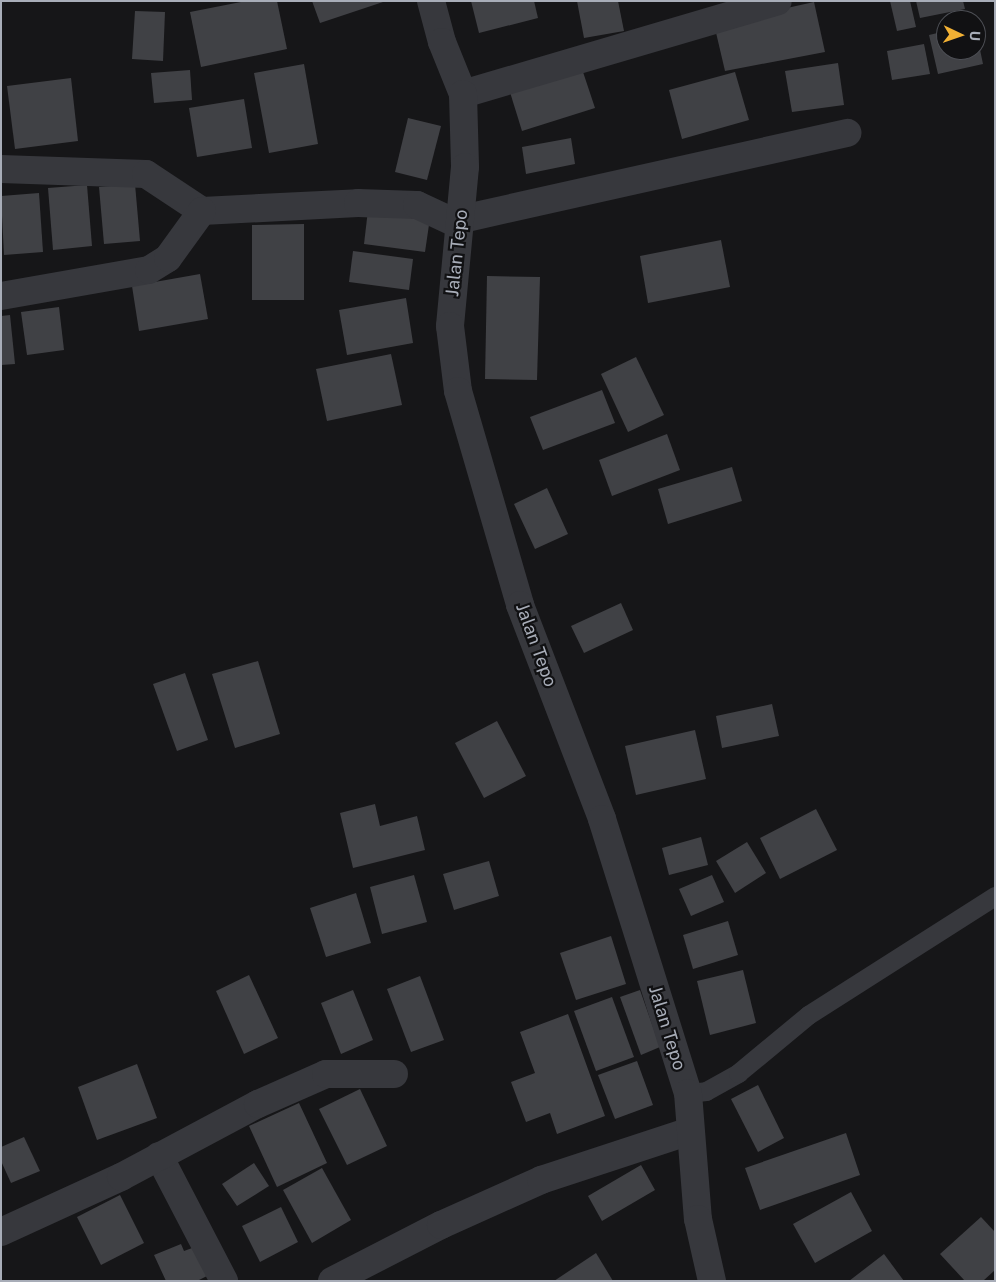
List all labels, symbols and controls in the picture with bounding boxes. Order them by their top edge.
north arrow [936,10,986,60]
text: U [967,30,983,41]
street label: Jalan Tepo [442,208,472,298]
street label: Jalan Tepo [511,600,561,690]
street label: Jalan Tepo [644,983,690,1073]

